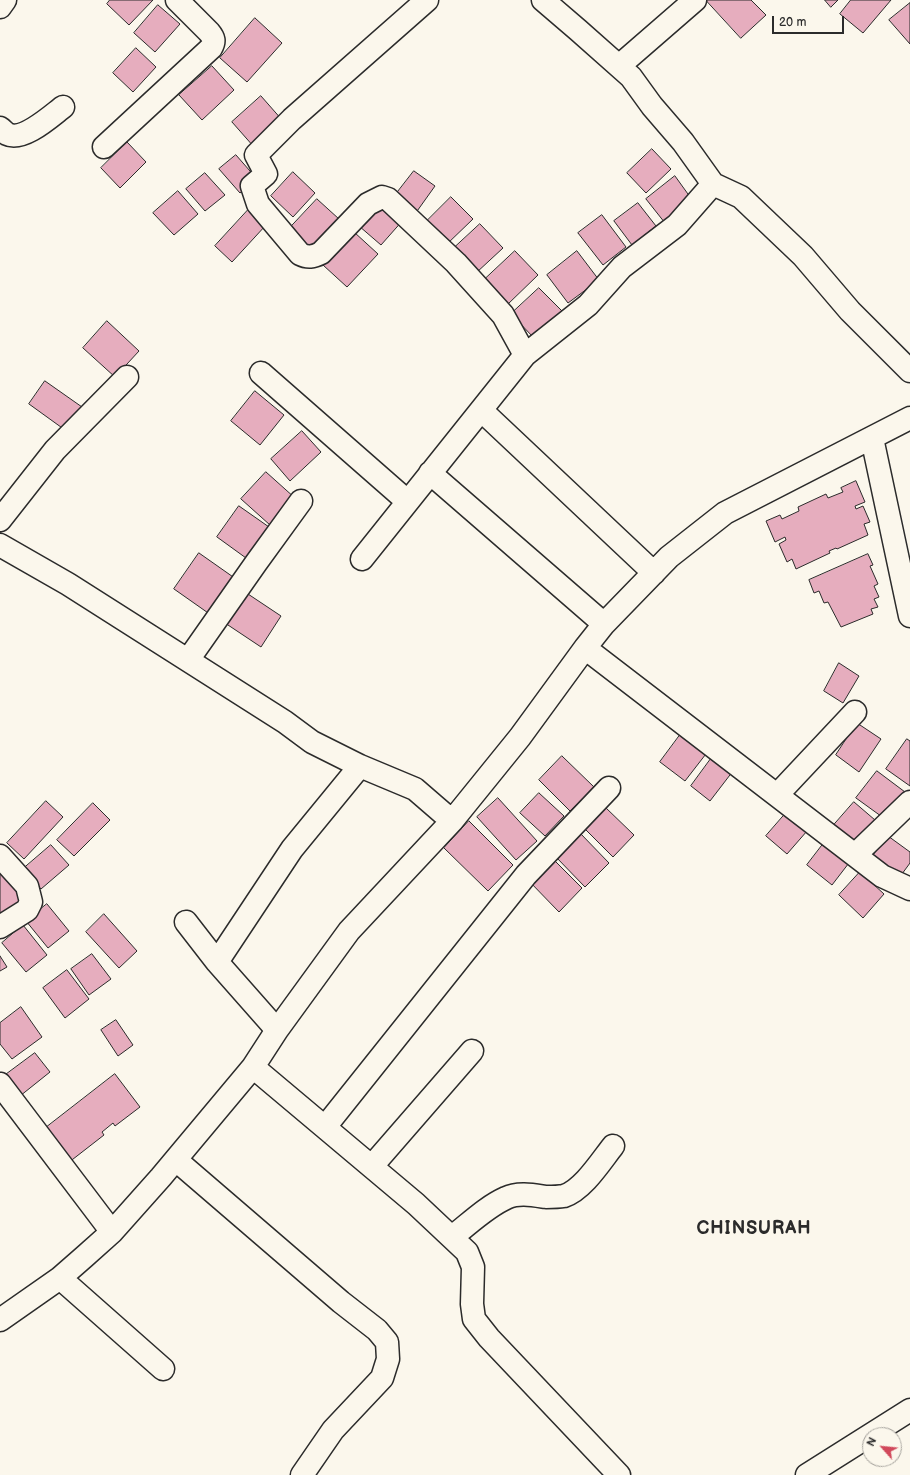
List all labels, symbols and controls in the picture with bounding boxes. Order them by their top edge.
scale bar [774,8,846,34]
text: 20 m [779,15,806,30]
district label: CHINSURAH [696,1218,812,1240]
north arrow [862,1427,902,1467]
text: N [864,1435,879,1448]

